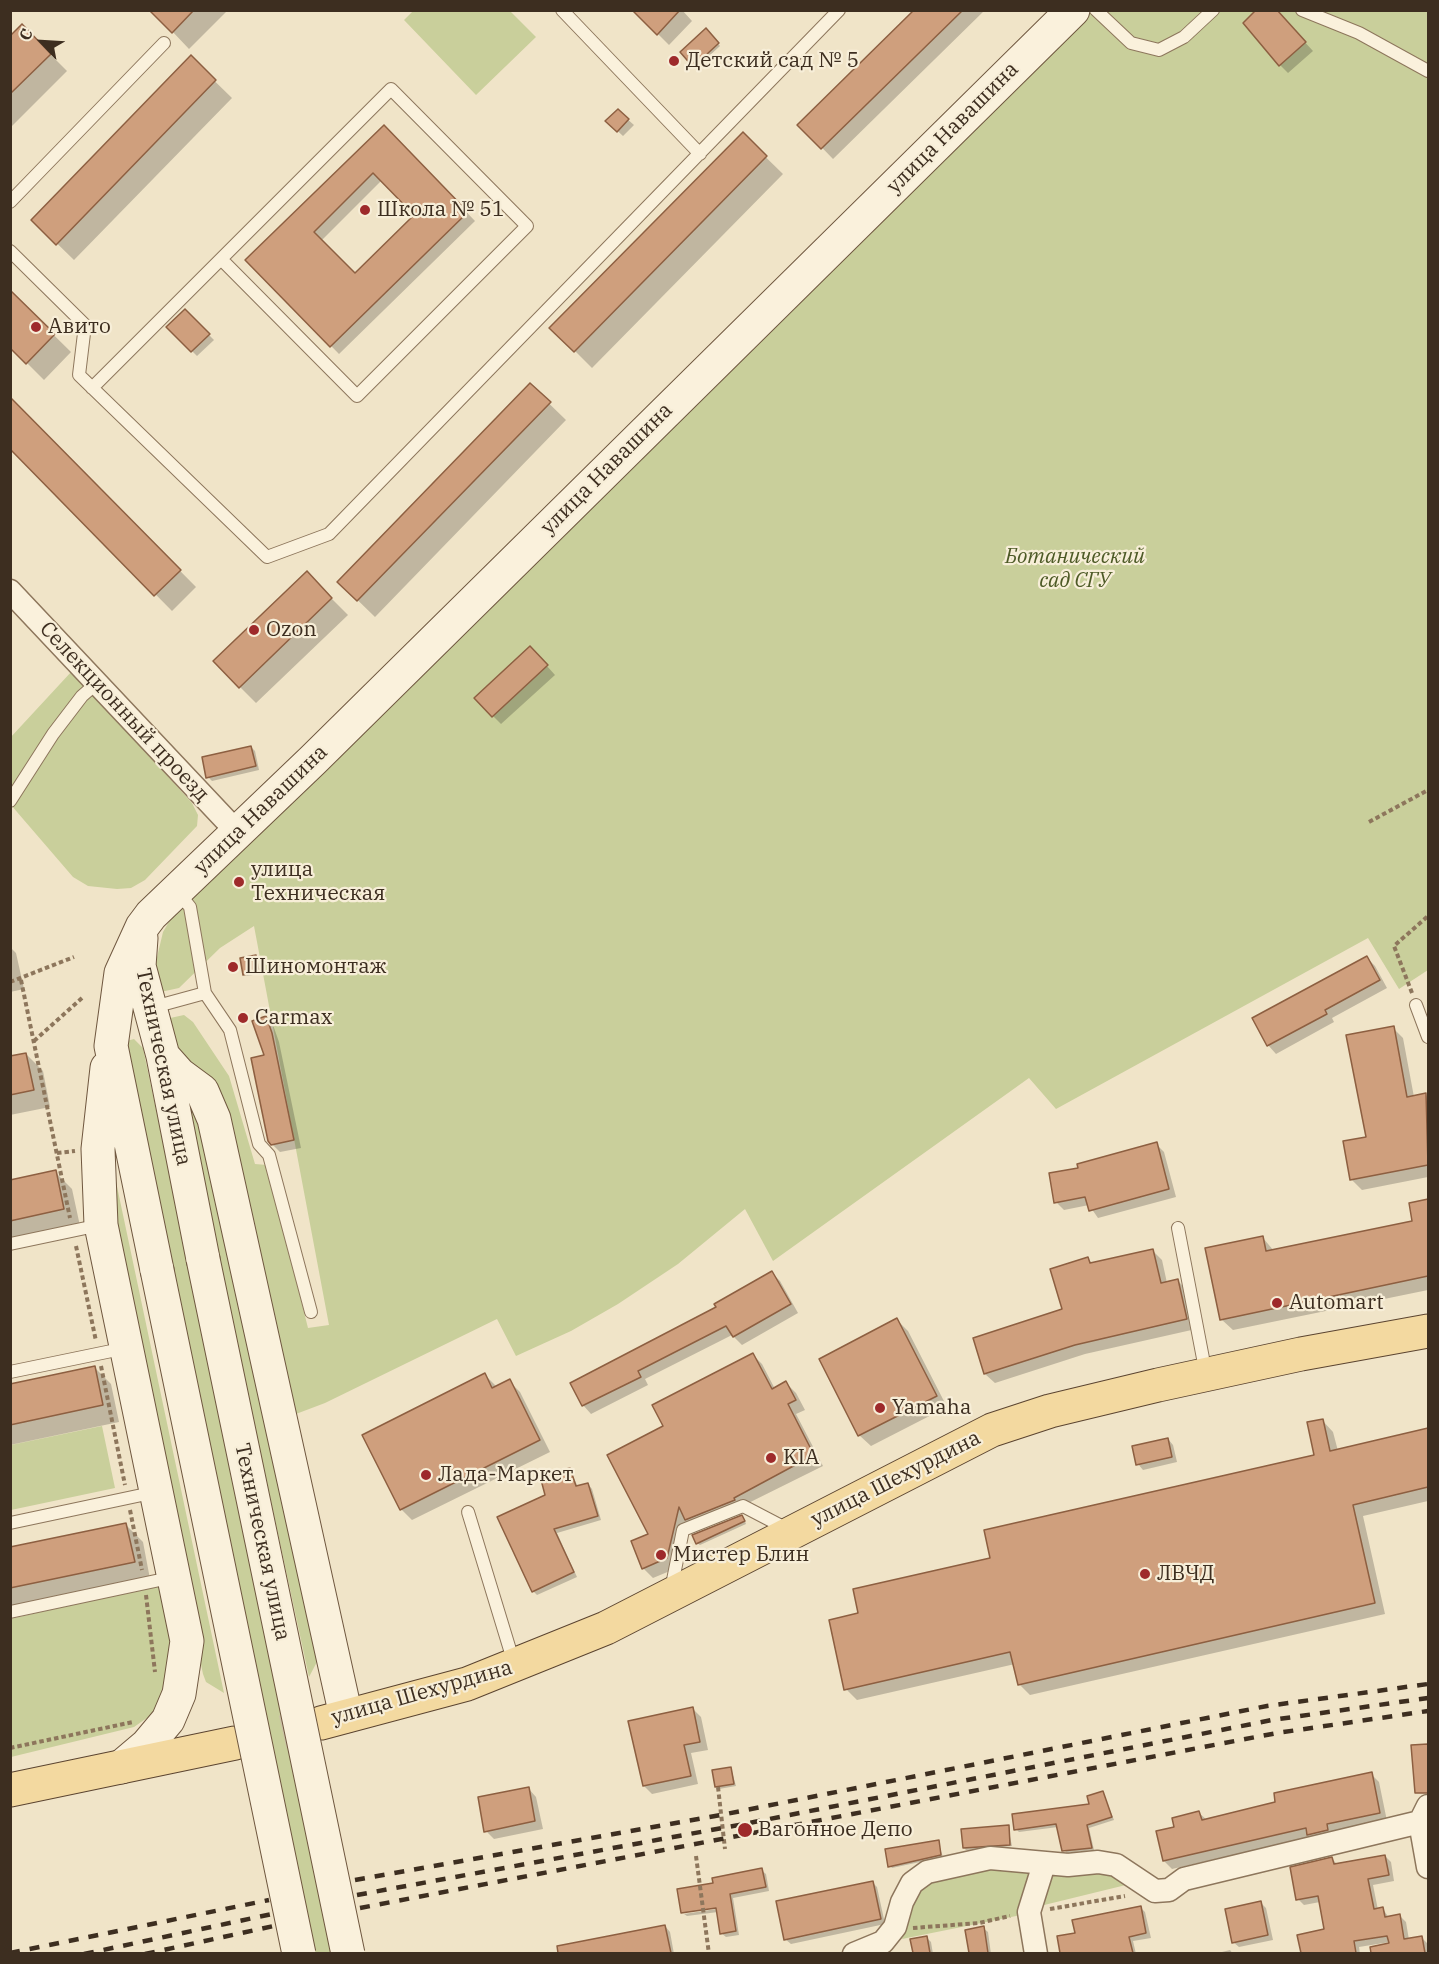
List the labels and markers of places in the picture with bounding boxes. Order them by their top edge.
place label: Детский сад № 5 [686,48,859,74]
marker: Детский сад № 5 [667,54,681,68]
place label: Школа № 51 [377,197,505,223]
marker: Школа № 51 [358,203,372,217]
place label: Авито [48,314,111,340]
marker: Авито [29,320,43,334]
place label: Ozon [266,617,317,643]
marker: Ozon [247,623,261,637]
place label: улица Техническая [251,857,385,907]
marker: улица Техническая [232,875,246,889]
place label: Шиномонтаж [245,954,386,980]
marker: Шиномонтаж [226,960,240,974]
place label: Carmax [255,1005,332,1031]
marker: Carmax [236,1011,250,1025]
place label: Automart [1289,1290,1384,1316]
marker: Automart [1270,1296,1284,1310]
place label: Yamaha [892,1395,971,1421]
marker: Yamaha [873,1401,887,1415]
place label: KIA [783,1445,820,1471]
marker: KIA [764,1451,778,1465]
place label: Лада-Маркет [438,1462,573,1488]
marker: Лада-Маркет [419,1468,433,1482]
place label: Мистер Блин [673,1542,809,1568]
marker: Мистер Блин [654,1548,668,1562]
place label: ЛВЧД [1157,1561,1214,1587]
marker: ЛВЧД [1138,1567,1152,1581]
place label: Вагонное Депо [758,1817,913,1843]
marker: Вагонное Депо [736,1821,754,1839]

